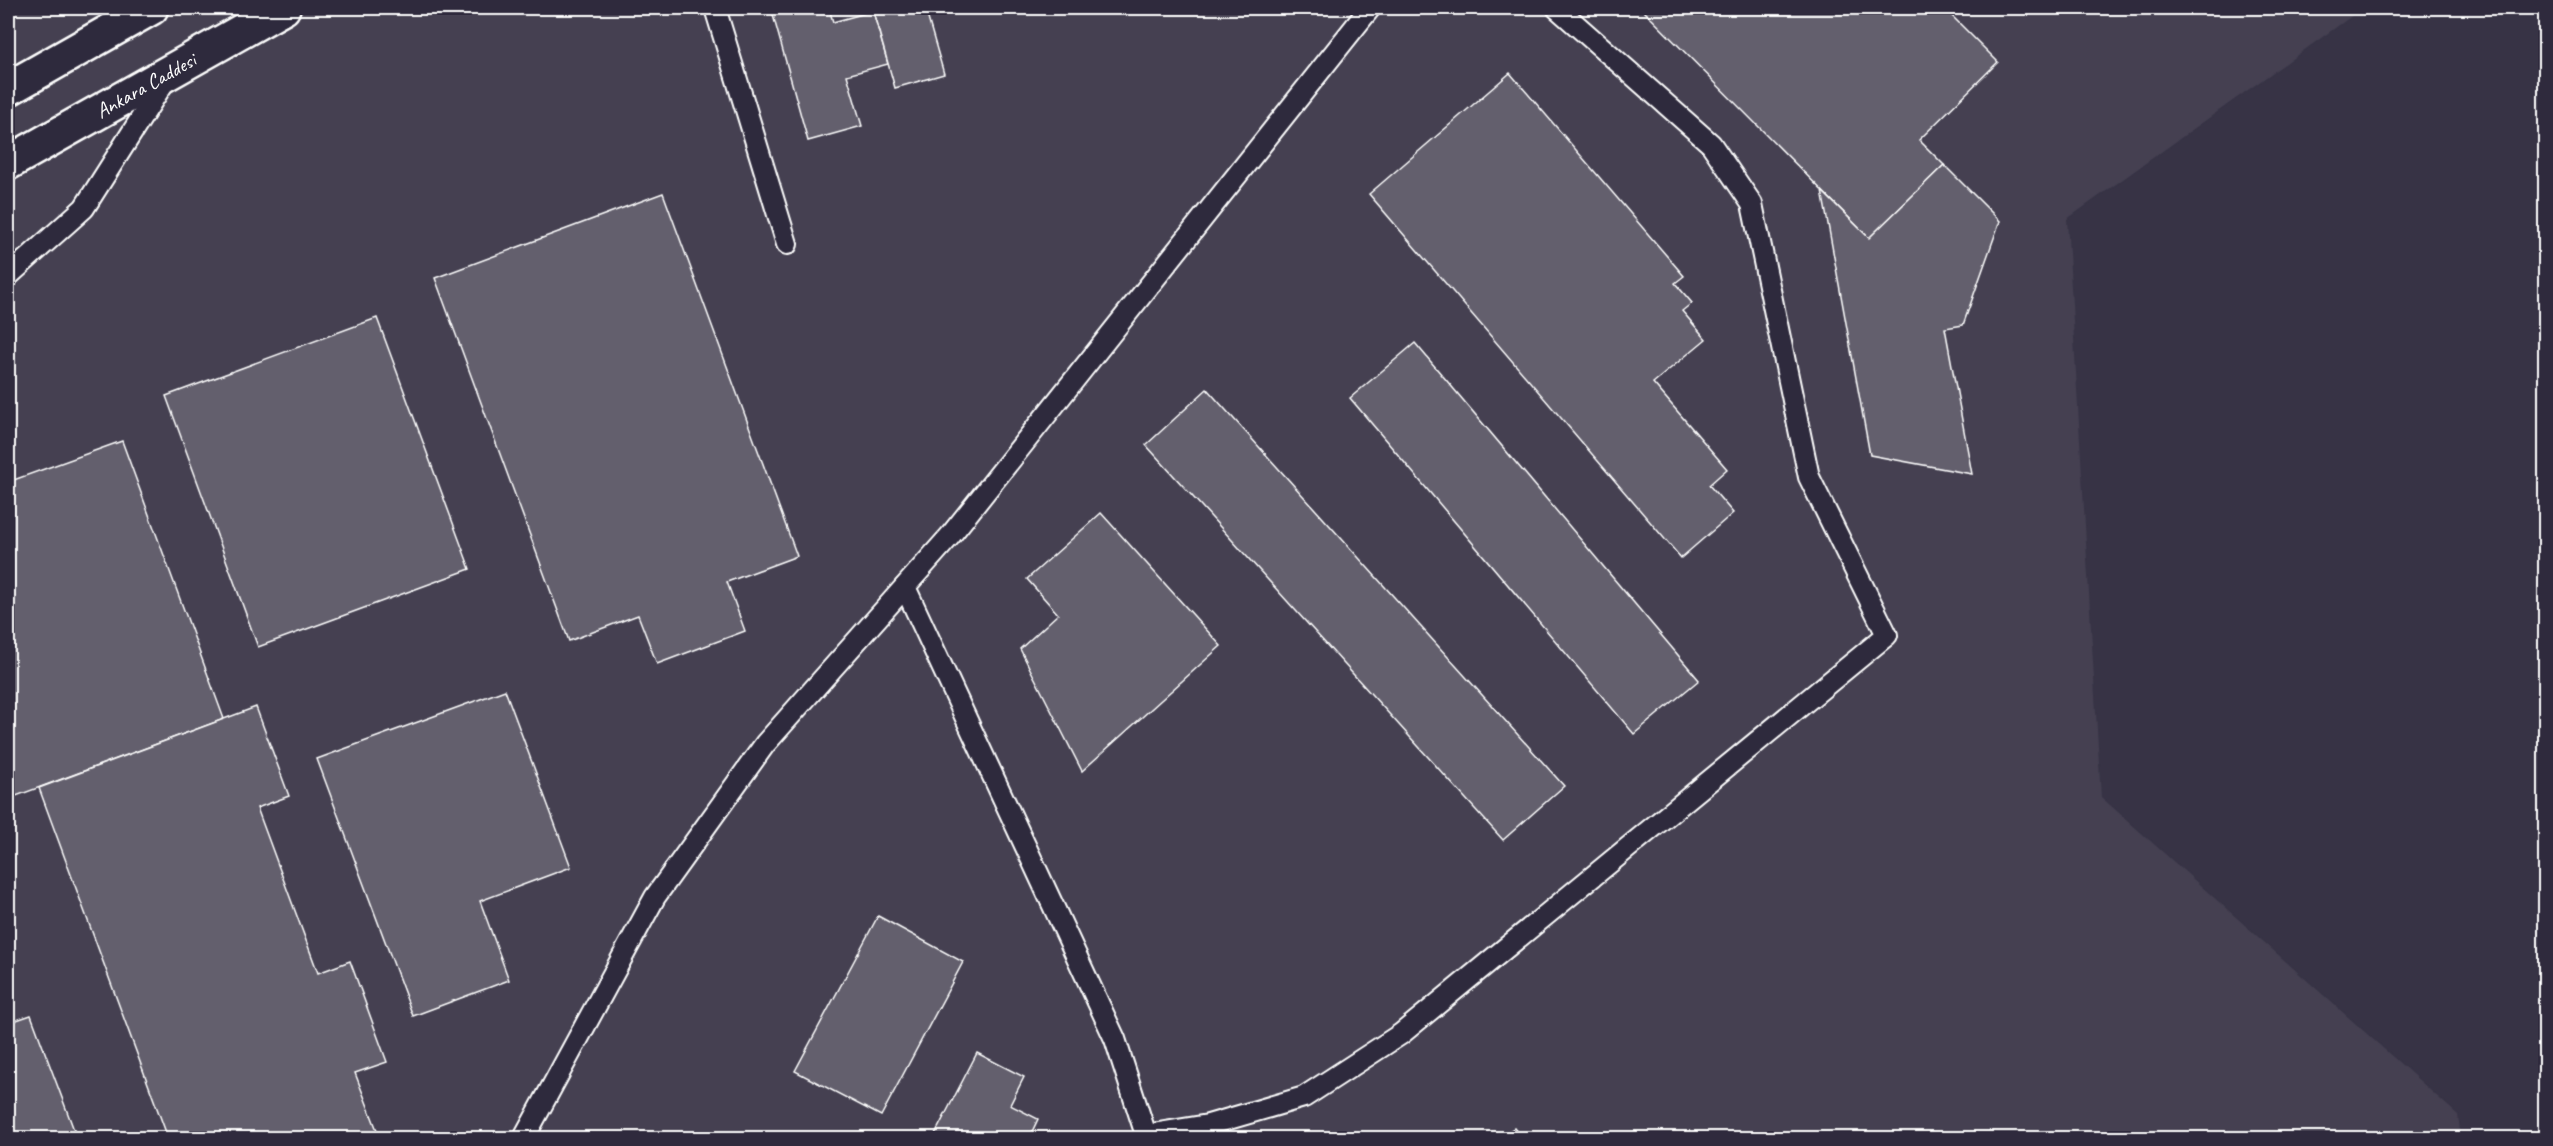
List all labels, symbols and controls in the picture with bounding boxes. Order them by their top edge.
street label: Ankara Caddesi [91,45,203,124]

